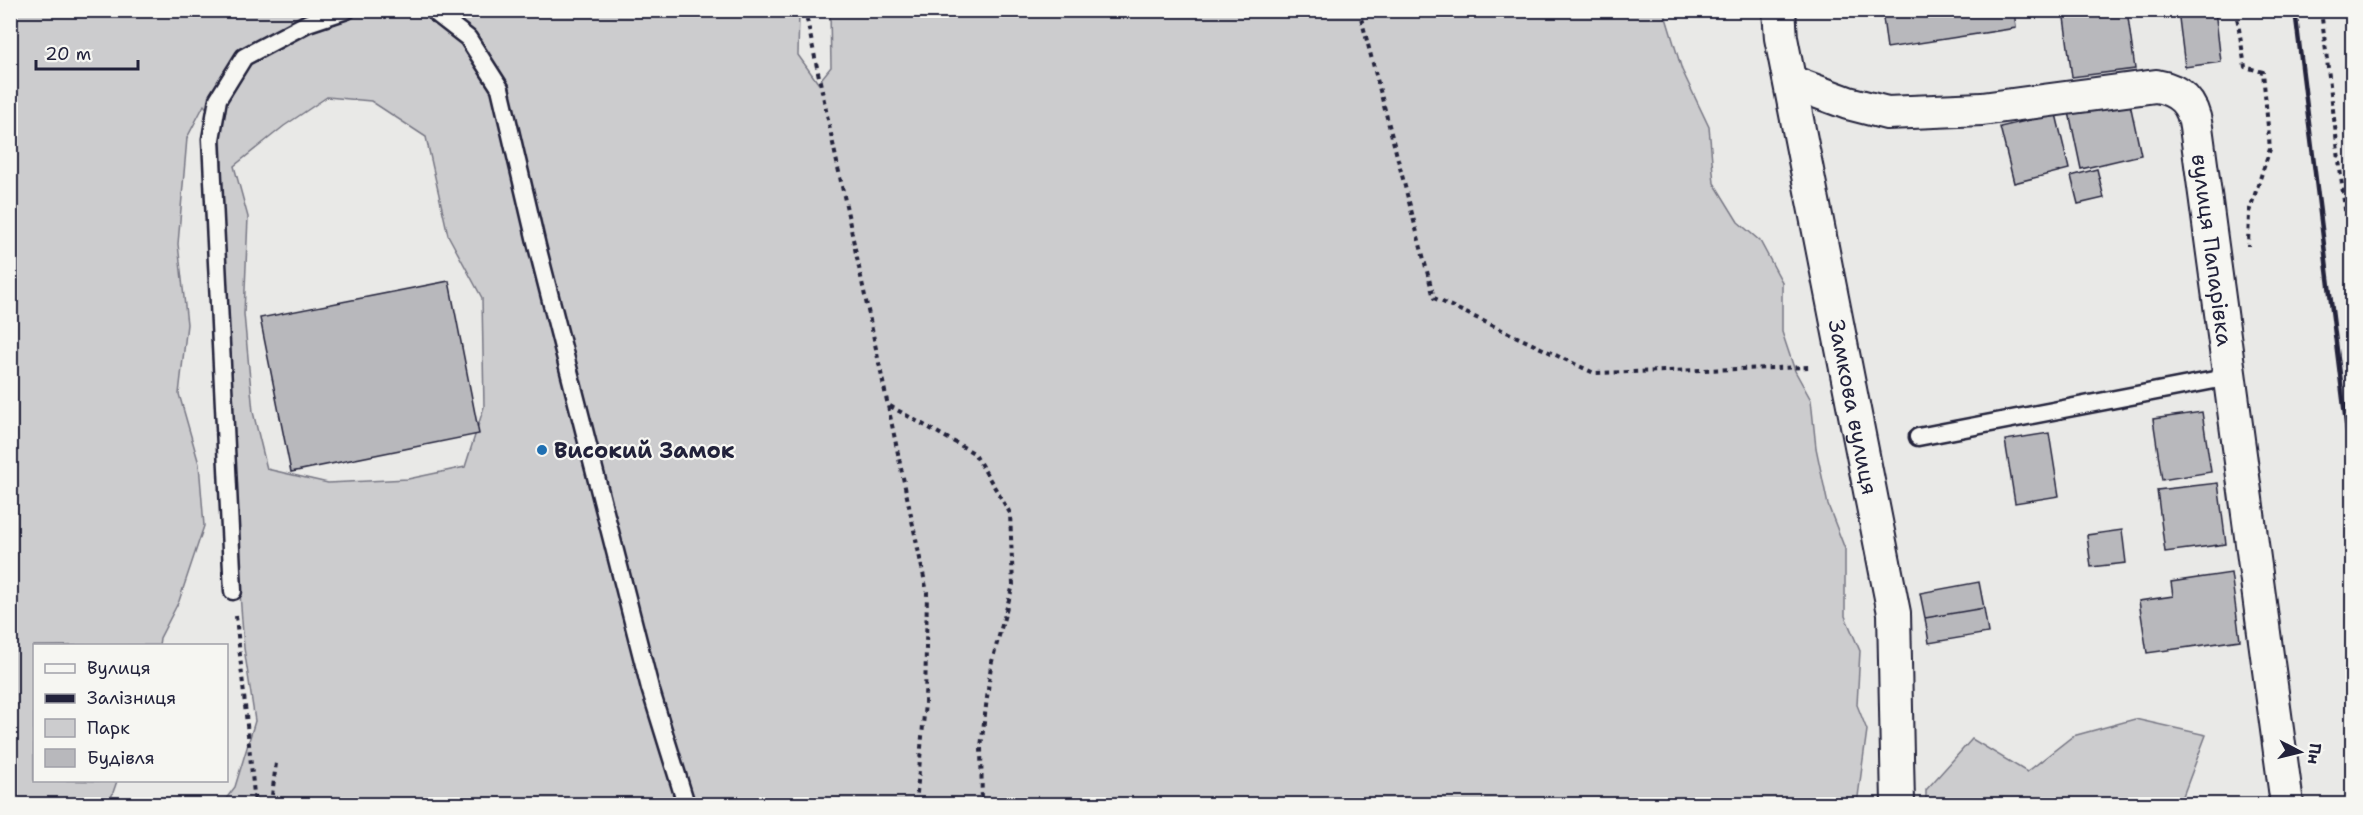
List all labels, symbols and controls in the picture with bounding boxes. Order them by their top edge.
scale bar [36,33,138,71]
text: 20 m [45,42,91,66]
street label: вулиця Папарівка [2185,152,2239,348]
street label: Замкова вулиця [1822,317,1884,497]
place label: Високий Замок [554,436,735,465]
marker: Високий Замок [535,443,549,457]
legend [33,644,228,782]
text: Вулиця [87,656,151,680]
text: Залізниця [87,686,176,710]
text: Парк [87,716,130,740]
north arrow [2270,722,2330,782]
text: Пн [2303,742,2326,766]
text: Будівля [87,746,155,770]

